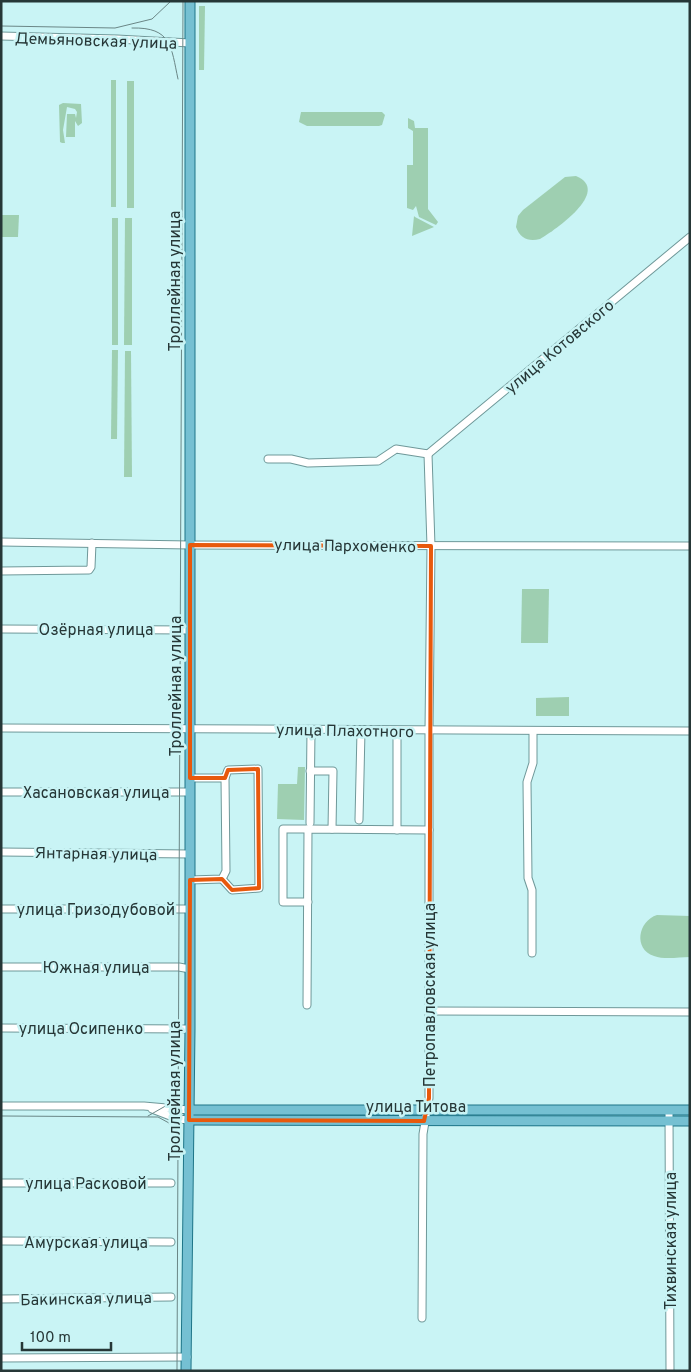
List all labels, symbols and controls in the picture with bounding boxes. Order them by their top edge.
street label: Демьяновская улица [14,29,177,55]
street label: Троллейная улица [166,211,186,351]
street label: улица Котовского [502,296,619,399]
street label: улица Пархоменко [274,536,416,558]
street label: Троллейная улица [167,616,187,756]
street label: Озёрная улица [39,621,153,641]
street label: улица Плахотного [276,721,414,743]
street label: Хасановская улица [23,784,169,804]
street label: Янтарная улица [34,844,158,866]
street label: улица Гризодубовой [17,901,175,921]
street label: Петропавловская улица [421,903,441,1087]
street label: Южная улица [42,959,150,979]
street label: улица Осипенко [19,1020,143,1040]
street label: Троллейная улица [166,1021,186,1161]
street label: улица Титова [366,1098,466,1118]
street label: Тихвинская улица [662,1172,682,1310]
street label: улица Расковой [25,1175,147,1195]
street label: Амурская улица [24,1234,148,1254]
street label: Бакинская улица [20,1289,152,1311]
scale bar [22,1320,111,1352]
text: 100 m [30,1329,71,1348]

